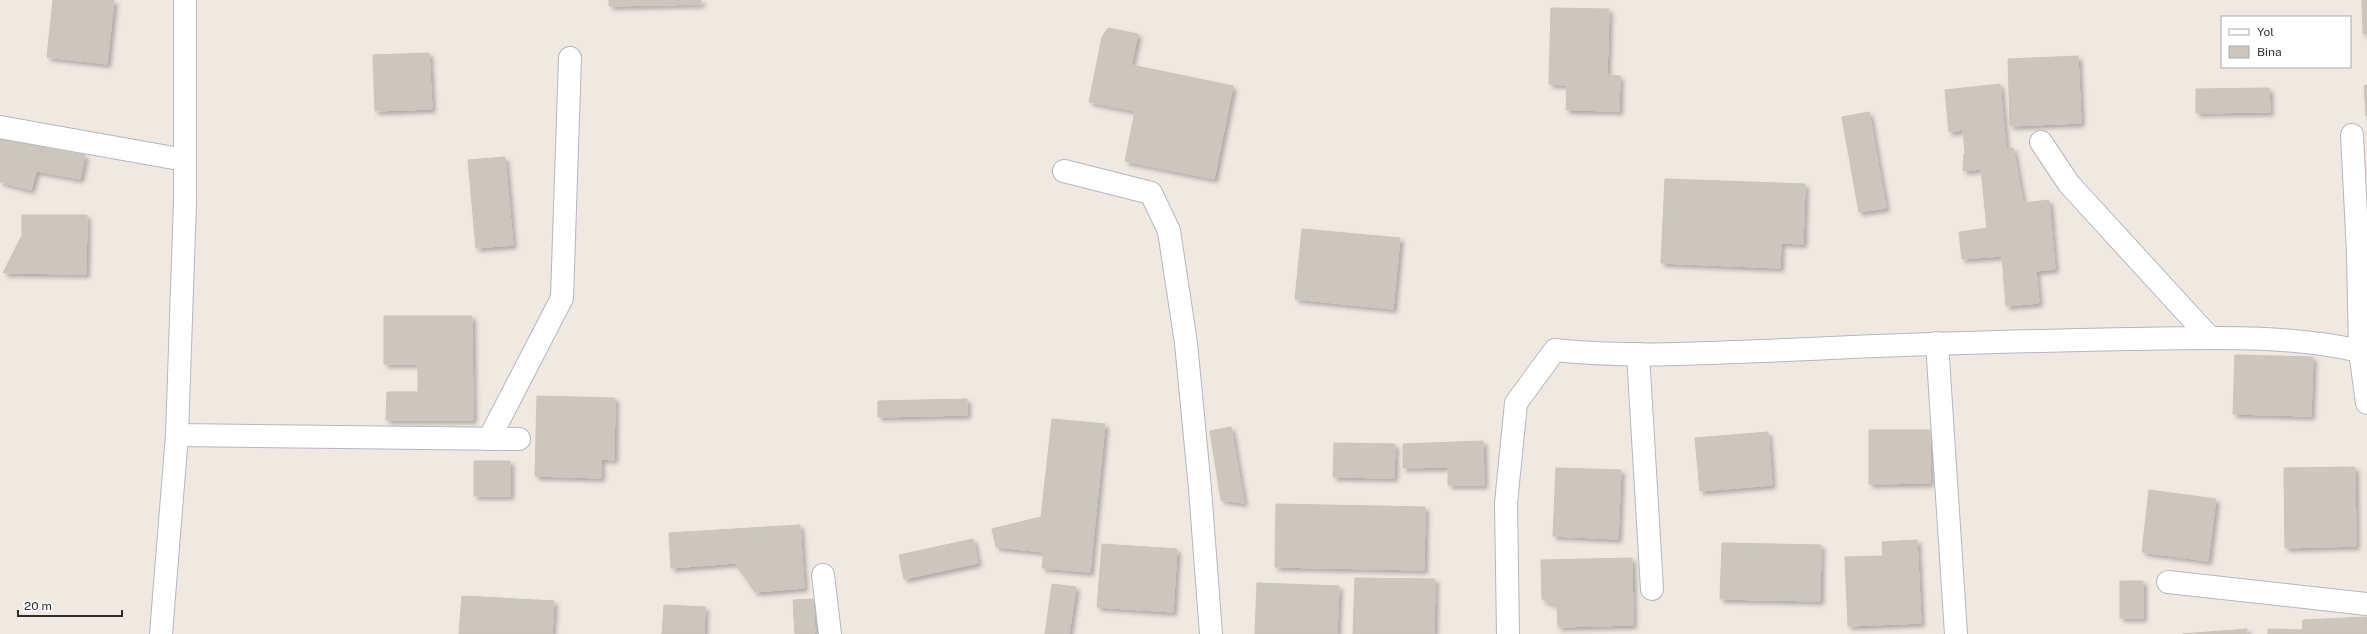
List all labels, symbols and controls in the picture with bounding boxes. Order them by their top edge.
legend [2221,16,2351,68]
text: Yol [2257,25,2274,39]
text: Bina [2257,45,2282,59]
scale bar [18,592,122,618]
text: 20 m [24,599,52,613]

